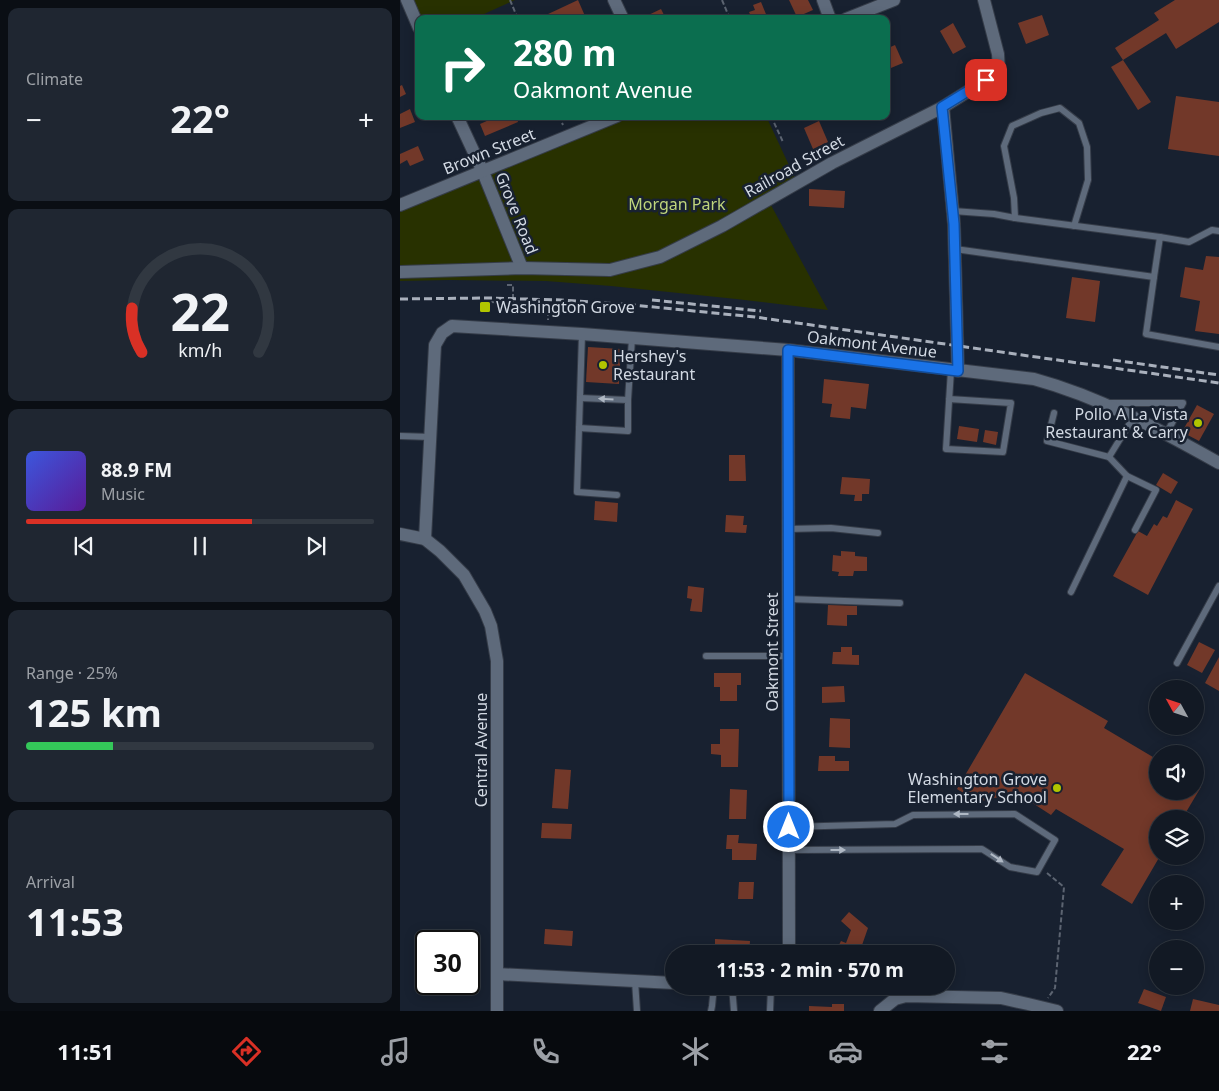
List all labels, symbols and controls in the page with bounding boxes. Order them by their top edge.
text: 280 m [513,29,616,76]
icon: right [430,35,495,100]
pin [965,59,1007,101]
icon: arrive [972,66,1000,94]
text: Climate [26,68,83,90]
text: Oakmont Avenue [513,74,693,104]
text: 22° [170,92,230,144]
text: − [26,100,42,138]
text: + [358,100,374,138]
street label: Brown Street [440,122,538,179]
street label: Railroad Street [740,129,848,202]
street label: Grove Road [490,169,544,257]
park label: Morgan Park [628,193,726,215]
text: 22 [170,275,230,346]
place label: Washington Grove [496,296,635,318]
marker: Washington Grove [478,300,492,314]
street label: Oakmont Avenue [806,325,938,363]
text: km/h [178,338,222,362]
place label: Hershey's Restaurant [613,345,695,385]
marker: Hershey's Restaurant [597,359,609,371]
one-way arrow [597,395,613,403]
place label: Pollo A La Vista Restaurant & Carry [1045,403,1189,443]
marker: Pollo A La Vista Restaurant & Carry [1192,417,1204,429]
text: 88.9 FM [101,457,172,483]
text: Music [101,483,145,505]
icon: previous [70,532,98,560]
icon: pause [186,532,214,560]
icon: next [302,532,330,560]
street label: Oakmont Street [761,592,783,712]
text: Range · 25% [26,662,118,684]
north arrow [1149,680,1204,735]
map controls [1149,680,1204,995]
text: 125 km [26,686,162,738]
street label: Central Avenue [470,693,492,807]
button: sound [1149,745,1204,800]
place label: Washington Grove Elementary School [908,768,1047,808]
marker: Washington Grove Elementary School [1051,782,1063,794]
position arrow [762,800,814,852]
one-way arrow [953,810,969,818]
button: layers [1149,810,1204,865]
one-way arrow [830,846,846,854]
one-way arrow [991,854,1004,863]
text: Arrival [26,871,75,893]
button: + [1149,875,1204,930]
text: 11:53 [26,895,124,947]
speed limit sign: 30 [415,930,480,995]
button: − [1149,940,1204,995]
text: 11:53 · 2 min · 570 m [716,957,904,983]
icon: directions [229,1034,264,1069]
icon: music [378,1034,413,1069]
icon: phone [528,1034,563,1069]
icon: climate [678,1034,713,1069]
icon: car [828,1034,863,1069]
icon: filters [977,1034,1012,1069]
text: 11:51 [57,1036,114,1066]
text: 22° [1127,1036,1162,1066]

